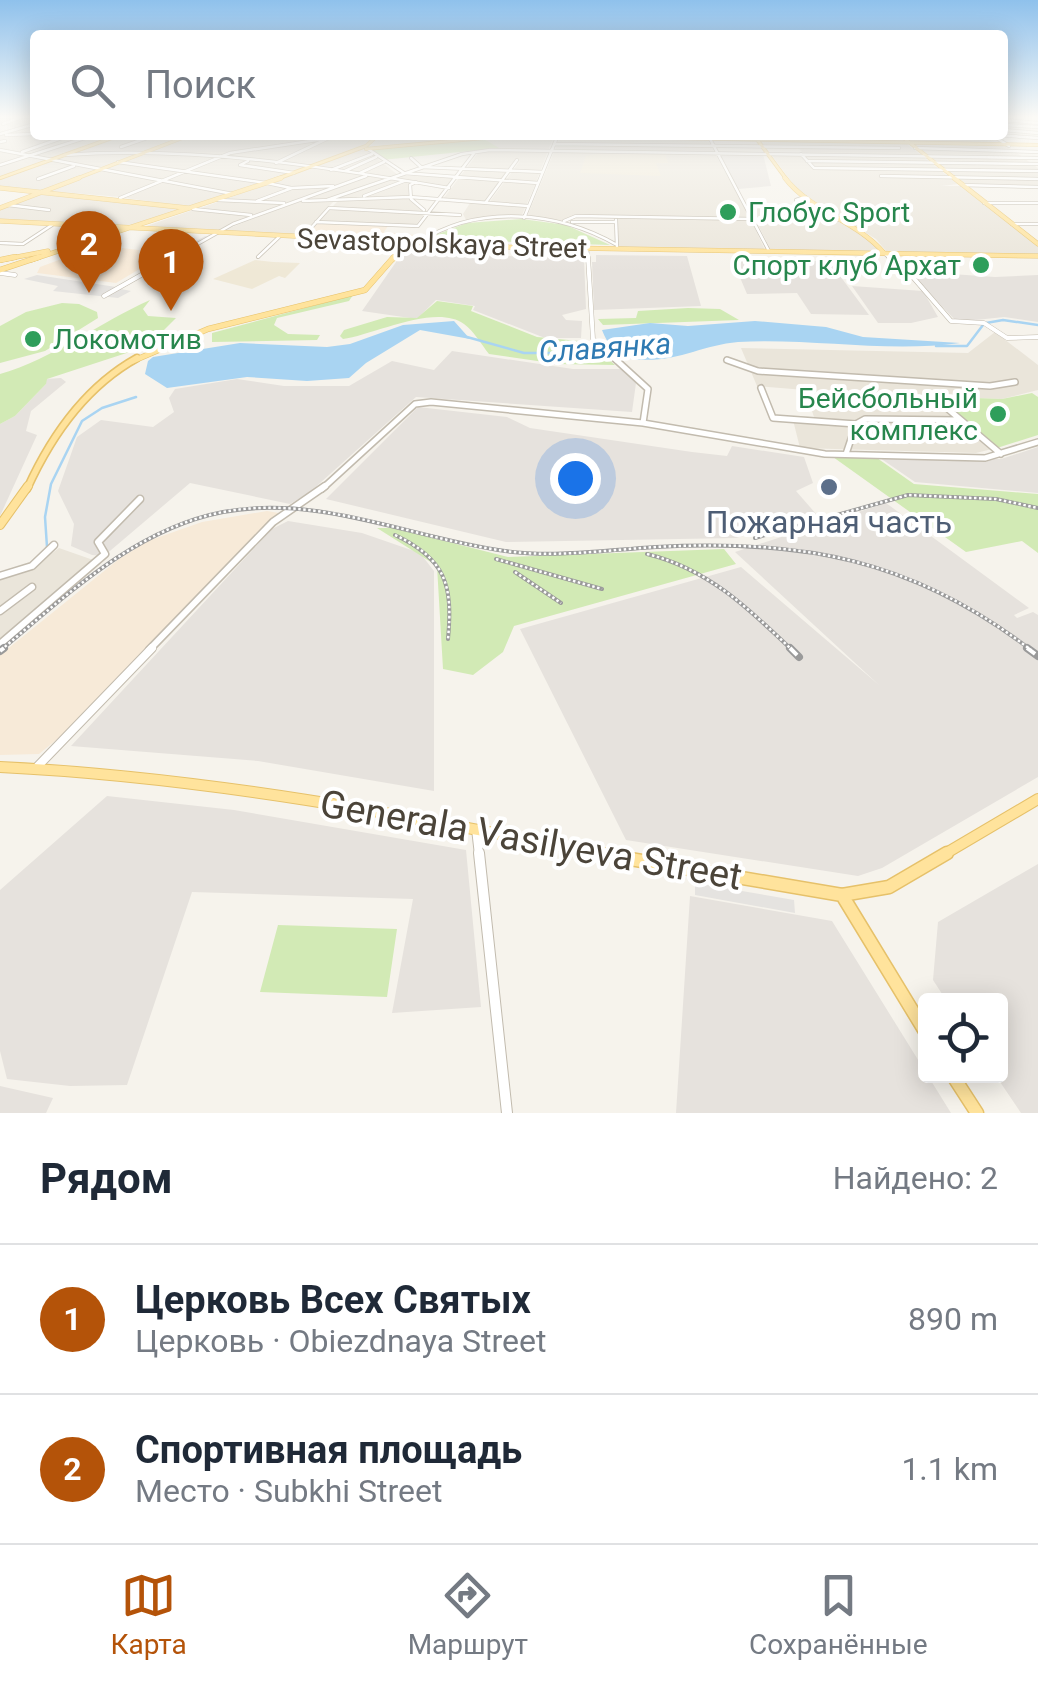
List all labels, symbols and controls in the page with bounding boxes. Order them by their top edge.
search box [30,30,1008,140]
icon: search [65,58,120,113]
text: Поиск [145,63,256,107]
place label: Глобус Sport [748,196,910,229]
marker: Глобус Sport [717,201,739,223]
pin: 2 [56,210,122,293]
street label: Sevastopolskaya Street [296,222,588,265]
pin: 1 [138,228,204,311]
place label: Спорт клуб Архат [732,249,961,282]
marker: Спорт клуб Архат [970,254,992,276]
place label: Локомотив [53,323,202,356]
water label: Славянка [538,325,672,370]
marker: Локомотив [22,328,44,350]
place label: Бейсбольный комплекс [798,382,978,447]
marker: Бейсбольный комплекс [987,403,1009,425]
your location [550,453,601,504]
marker: Пожарная часть [818,476,840,498]
place label: Пожарная часть [706,503,952,541]
street label: Generala Vasilyeva Street [317,781,745,899]
map controls [918,993,1008,1083]
button: locate [918,993,1008,1083]
text: Рядом [40,1154,173,1203]
text: Найдено: 2 [833,1159,998,1197]
text: Церковь Всех Святых [135,1278,531,1322]
text: 1 [63,1300,82,1338]
text: 890 m [908,1300,998,1338]
text: Церковь · Obiezdnaya Street [135,1322,546,1360]
text: Спортивная площадь [135,1428,522,1472]
text: 2 [63,1450,82,1488]
text: 1.1 km [901,1450,998,1488]
text: Место · Subkhi Street [135,1472,442,1510]
tab: Карта [110,1568,187,1661]
tab: Маршрут [408,1568,528,1661]
tab: Сохранённые [749,1568,928,1661]

